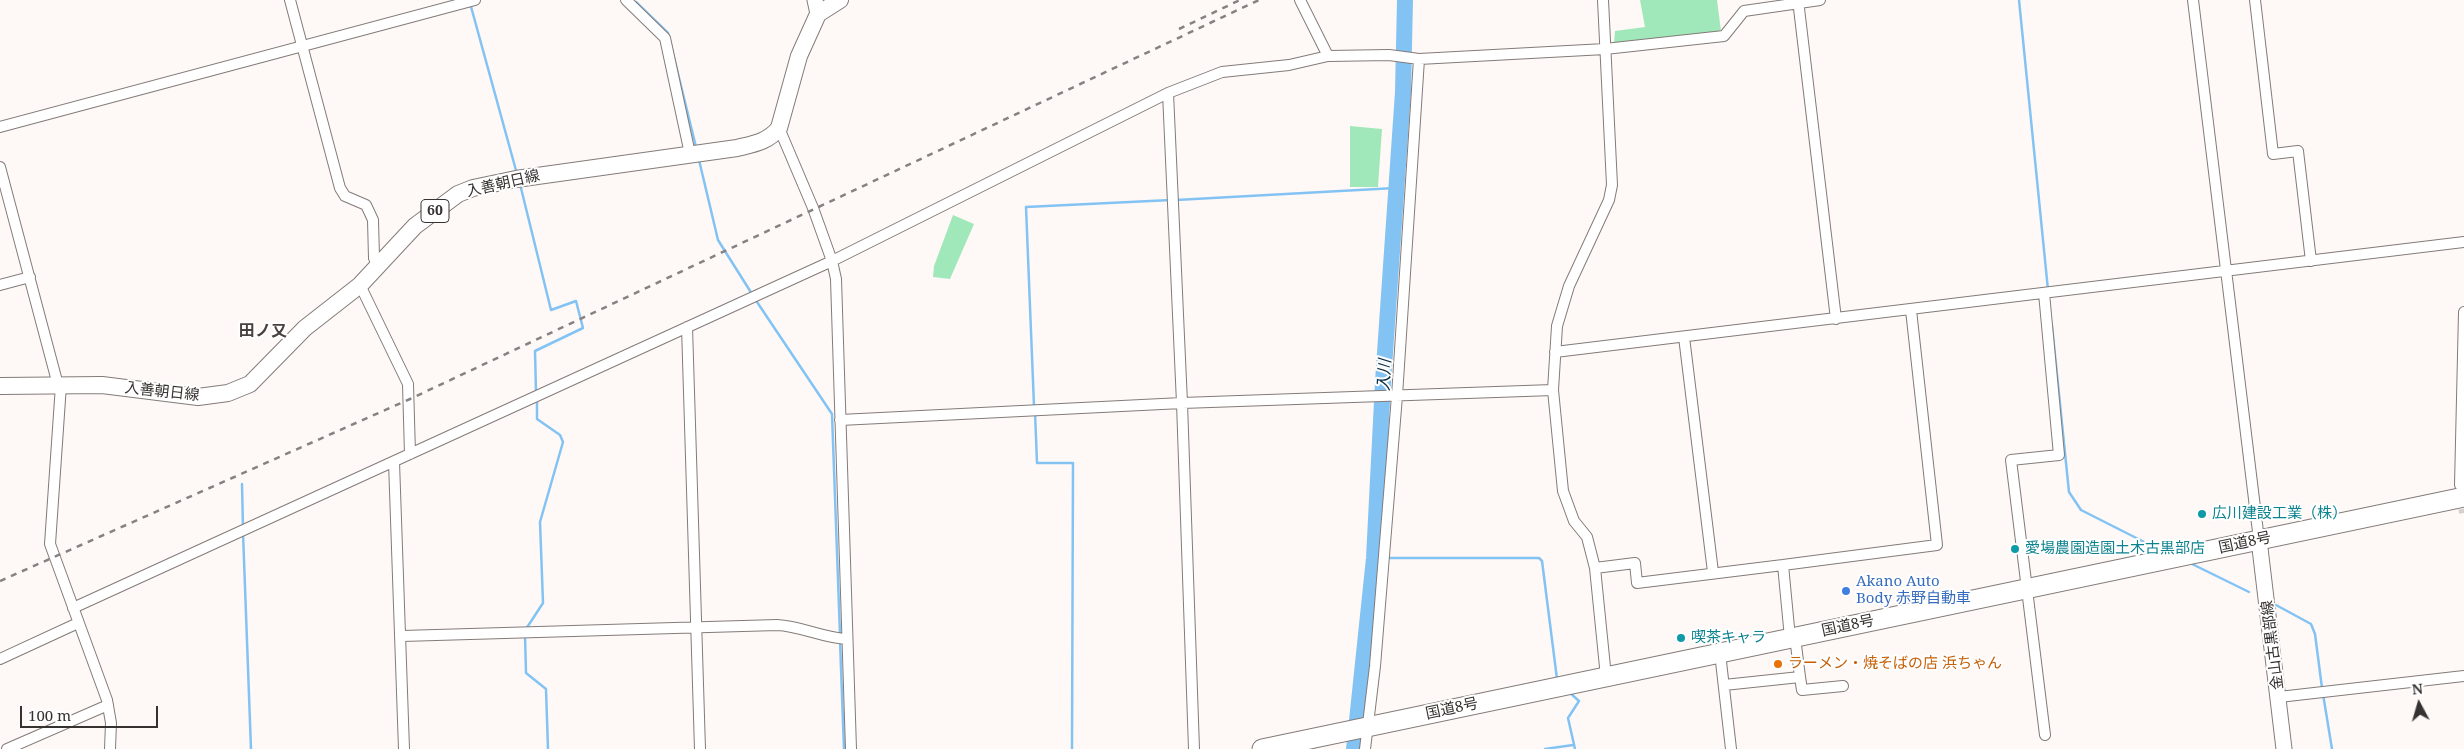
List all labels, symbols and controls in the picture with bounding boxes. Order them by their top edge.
street label: 入善朝日線 [464,167,542,201]
road number: 60 [421,200,449,222]
district label: 田ノ又 [239,321,287,341]
water label: 入川 [1375,359,1395,391]
street label: 入善朝日線 [124,379,200,405]
place label: 広川建設工業（株） [2212,505,2347,523]
marker: 広川建設工業（株） [2196,508,2208,520]
street label: 国道8号 [2217,529,2273,557]
place label: 愛場農園造園土木古黒部店 [2025,540,2205,558]
marker: 愛場農園造園土木古黒部店 [2009,543,2021,555]
place label: Akano Auto Body 赤野自動車 [1856,573,1971,608]
marker: Akano Auto Body 赤野自動車 [1840,585,1852,597]
street label: 金山古黒部線 [2259,599,2287,691]
street label: 国道8号 [1820,612,1876,640]
place label: 喫茶キャラ [1691,629,1766,647]
marker: 喫茶キャラ [1675,632,1687,644]
place label: ラーメン・焼そばの店 浜ちゃん [1788,655,2002,673]
marker: ラーメン・焼そばの店 浜ちゃん [1772,658,1784,670]
north arrow [2394,679,2444,729]
text: N [2411,679,2424,699]
street label: 国道8号 [1424,695,1480,723]
scale bar [22,696,160,728]
text: 100 m [28,705,71,725]

